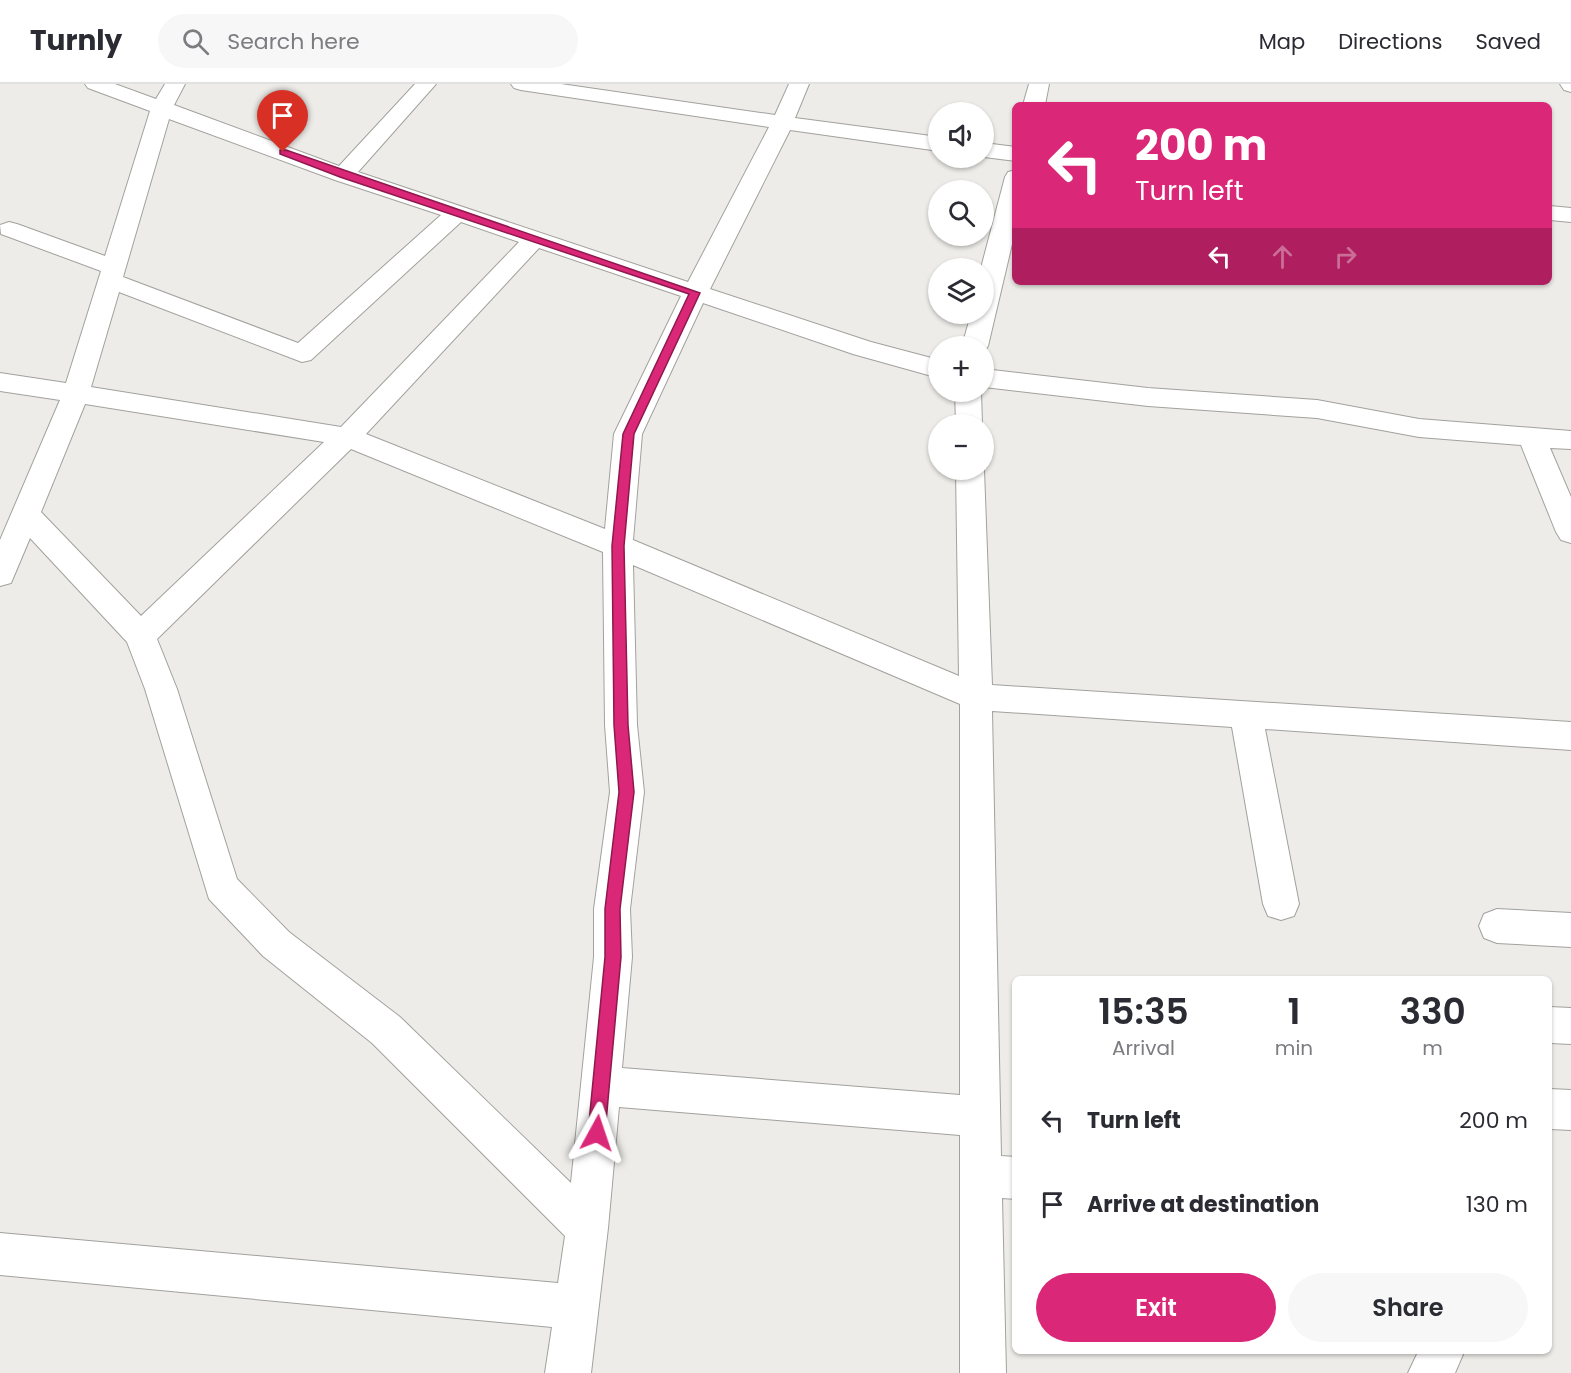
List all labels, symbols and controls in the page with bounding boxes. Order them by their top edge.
search box [158,14,578,68]
text: Turnly [30,21,122,60]
icon: search [179,25,212,58]
text: Search here [227,26,360,57]
text: Map [1259,27,1305,56]
text: Directions [1338,27,1442,56]
text: Saved [1475,27,1541,56]
pin [257,90,308,152]
icon: arrive [266,99,299,132]
map controls [928,102,994,480]
button: sound [928,102,994,168]
text: 200 m [1135,116,1267,175]
icon: left [1036,126,1114,204]
text: Turn left [1135,172,1244,209]
button: search [928,180,994,246]
icon: left [1203,240,1236,273]
icon: ahead [1266,240,1299,273]
icon: right [1329,240,1362,273]
button: layers [928,258,994,324]
button: + [928,336,994,402]
button: − [928,414,994,480]
text: 15:35 [1098,986,1189,1037]
text: 1 [1287,986,1301,1037]
text: 330 [1399,986,1466,1037]
text: Arrival [1112,1034,1175,1062]
text: min [1275,1034,1313,1062]
text: m [1422,1034,1443,1062]
position arrow [565,1101,629,1165]
icon: left [1036,1104,1069,1137]
text: Turn left [1087,1105,1181,1136]
text: 200 m [1459,1105,1528,1136]
icon: arrive [1036,1188,1069,1221]
text: Arrive at destination [1087,1189,1319,1220]
text: 130 m [1466,1189,1528,1220]
button: Exit [1036,1273,1276,1342]
button: Share [1288,1273,1528,1342]

